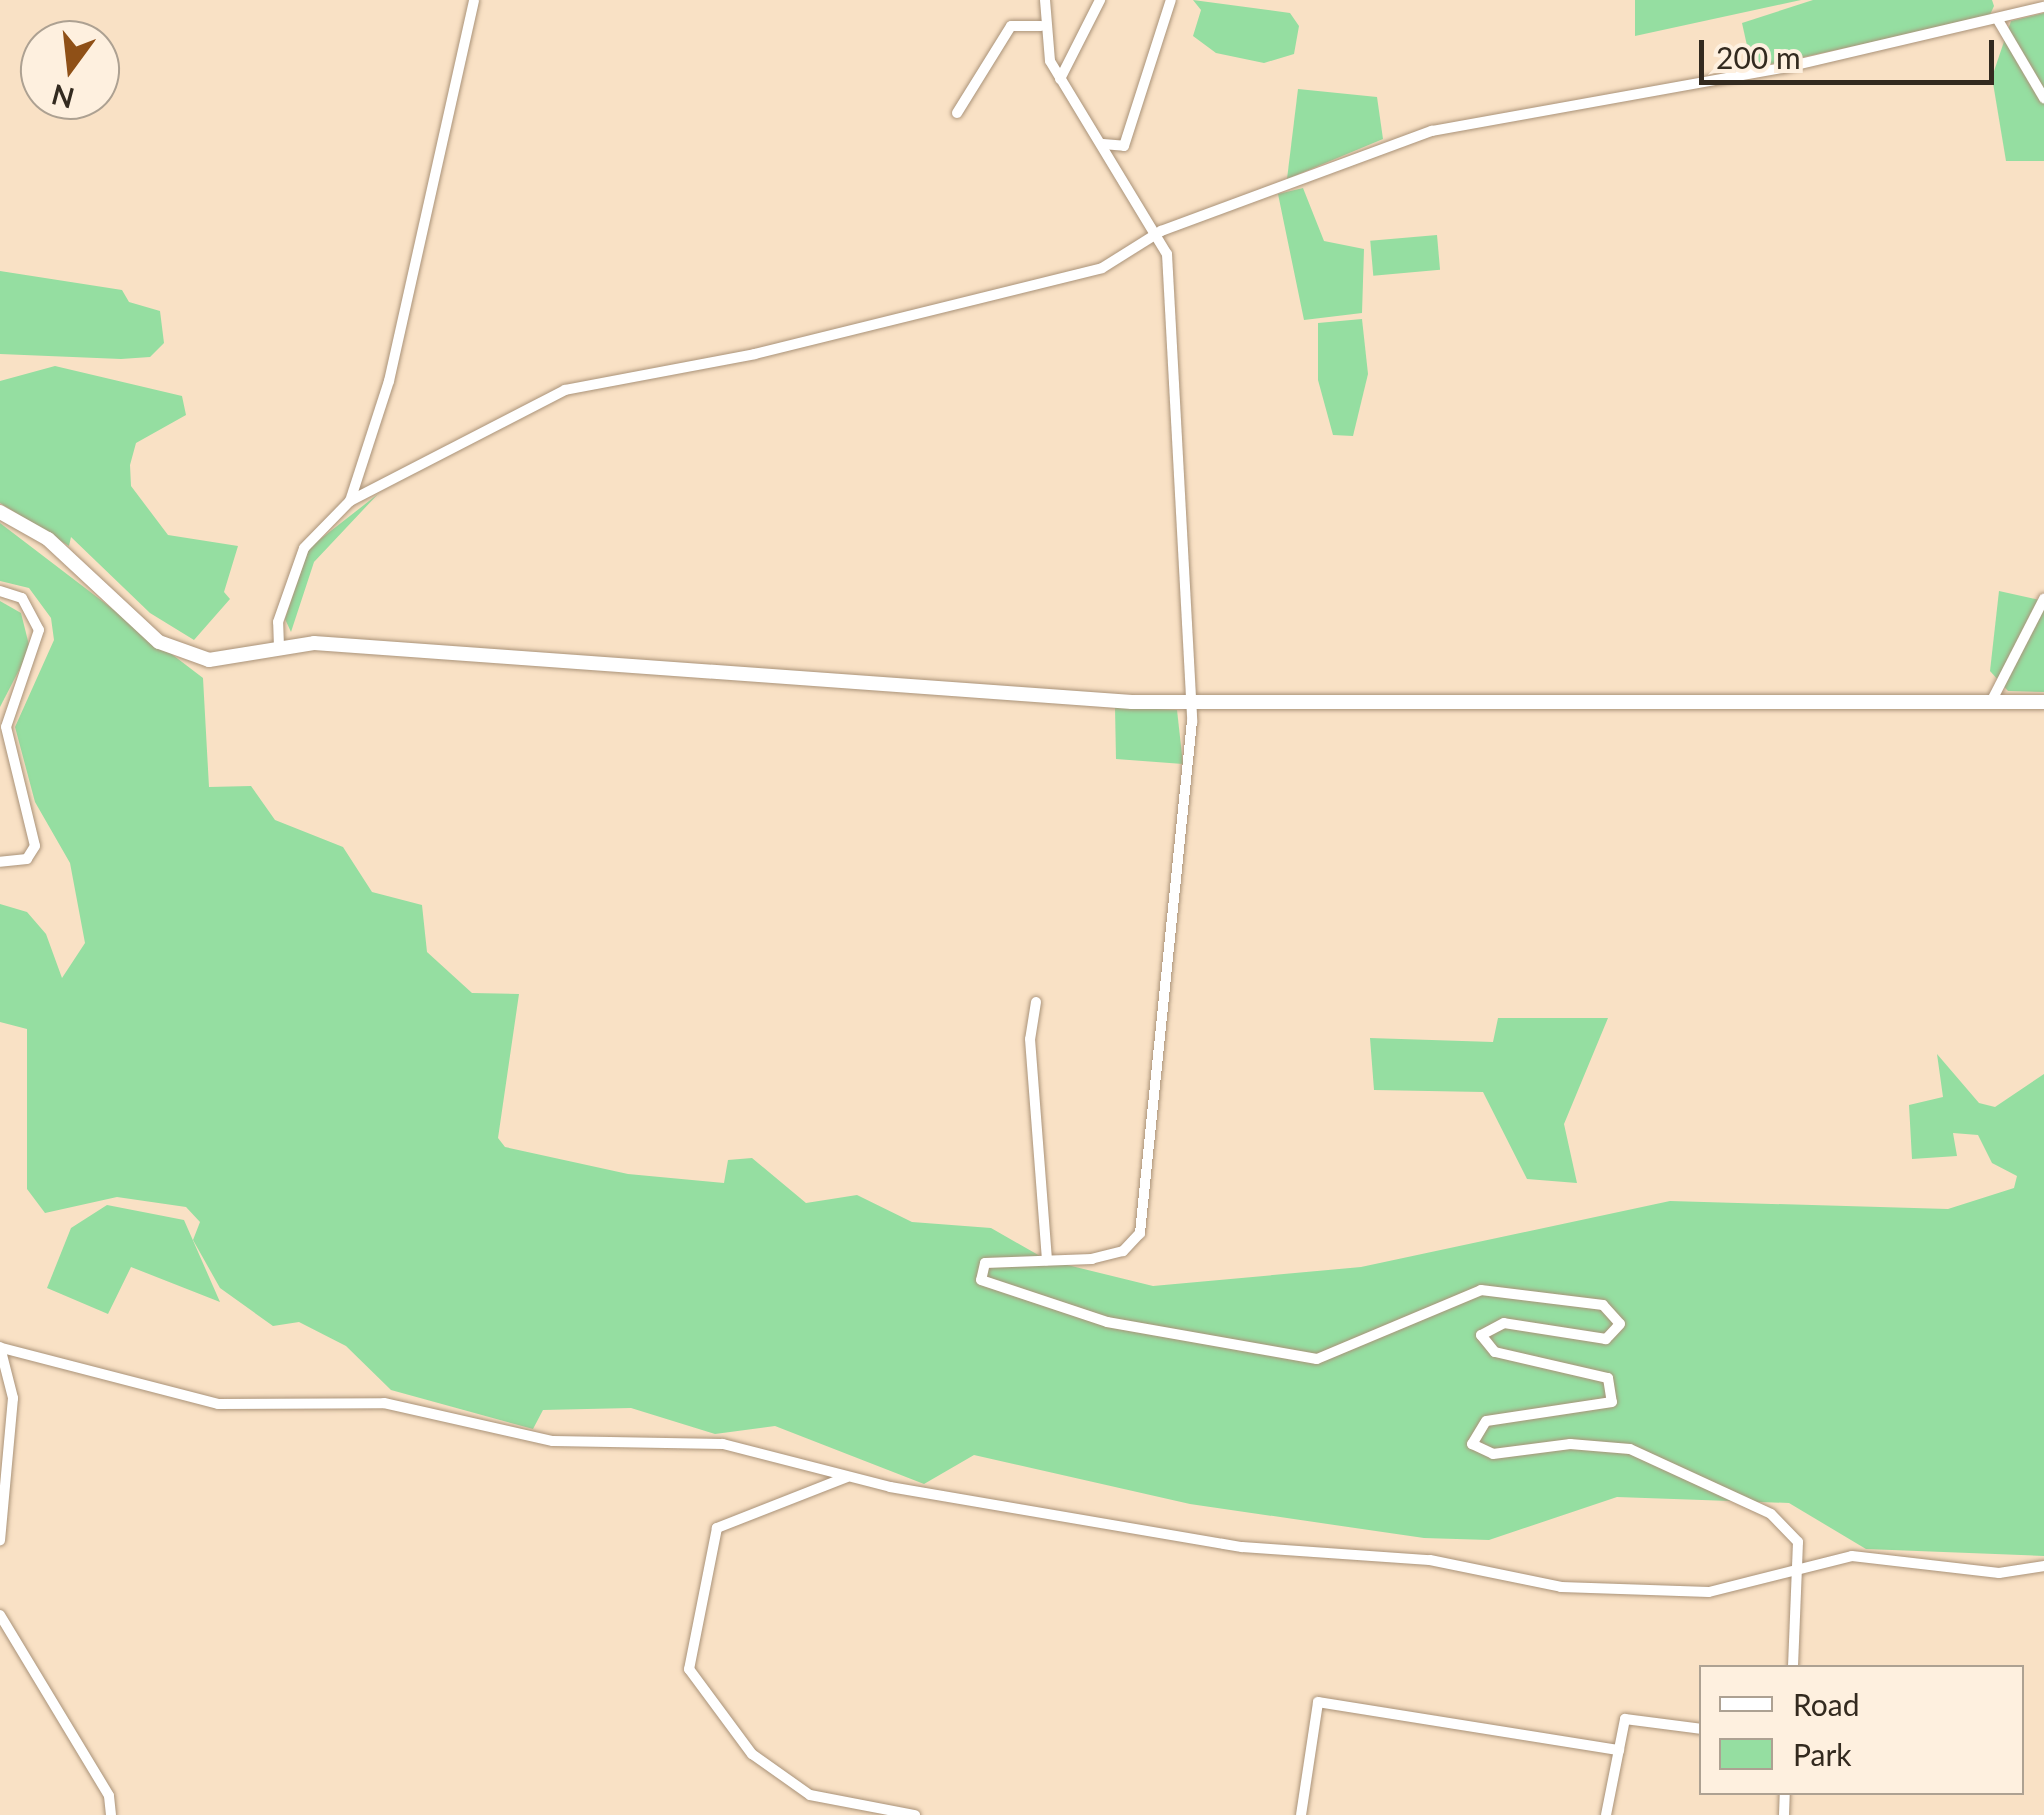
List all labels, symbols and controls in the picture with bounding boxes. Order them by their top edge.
north arrow [20,20,120,120]
scale bar [1704,20,1999,82]
text: 200 m [1716,39,1801,75]
text: N [48,78,78,116]
legend [1699,1665,2024,1795]
text: Road [1793,1686,1860,1722]
text: Park [1793,1736,1852,1772]

